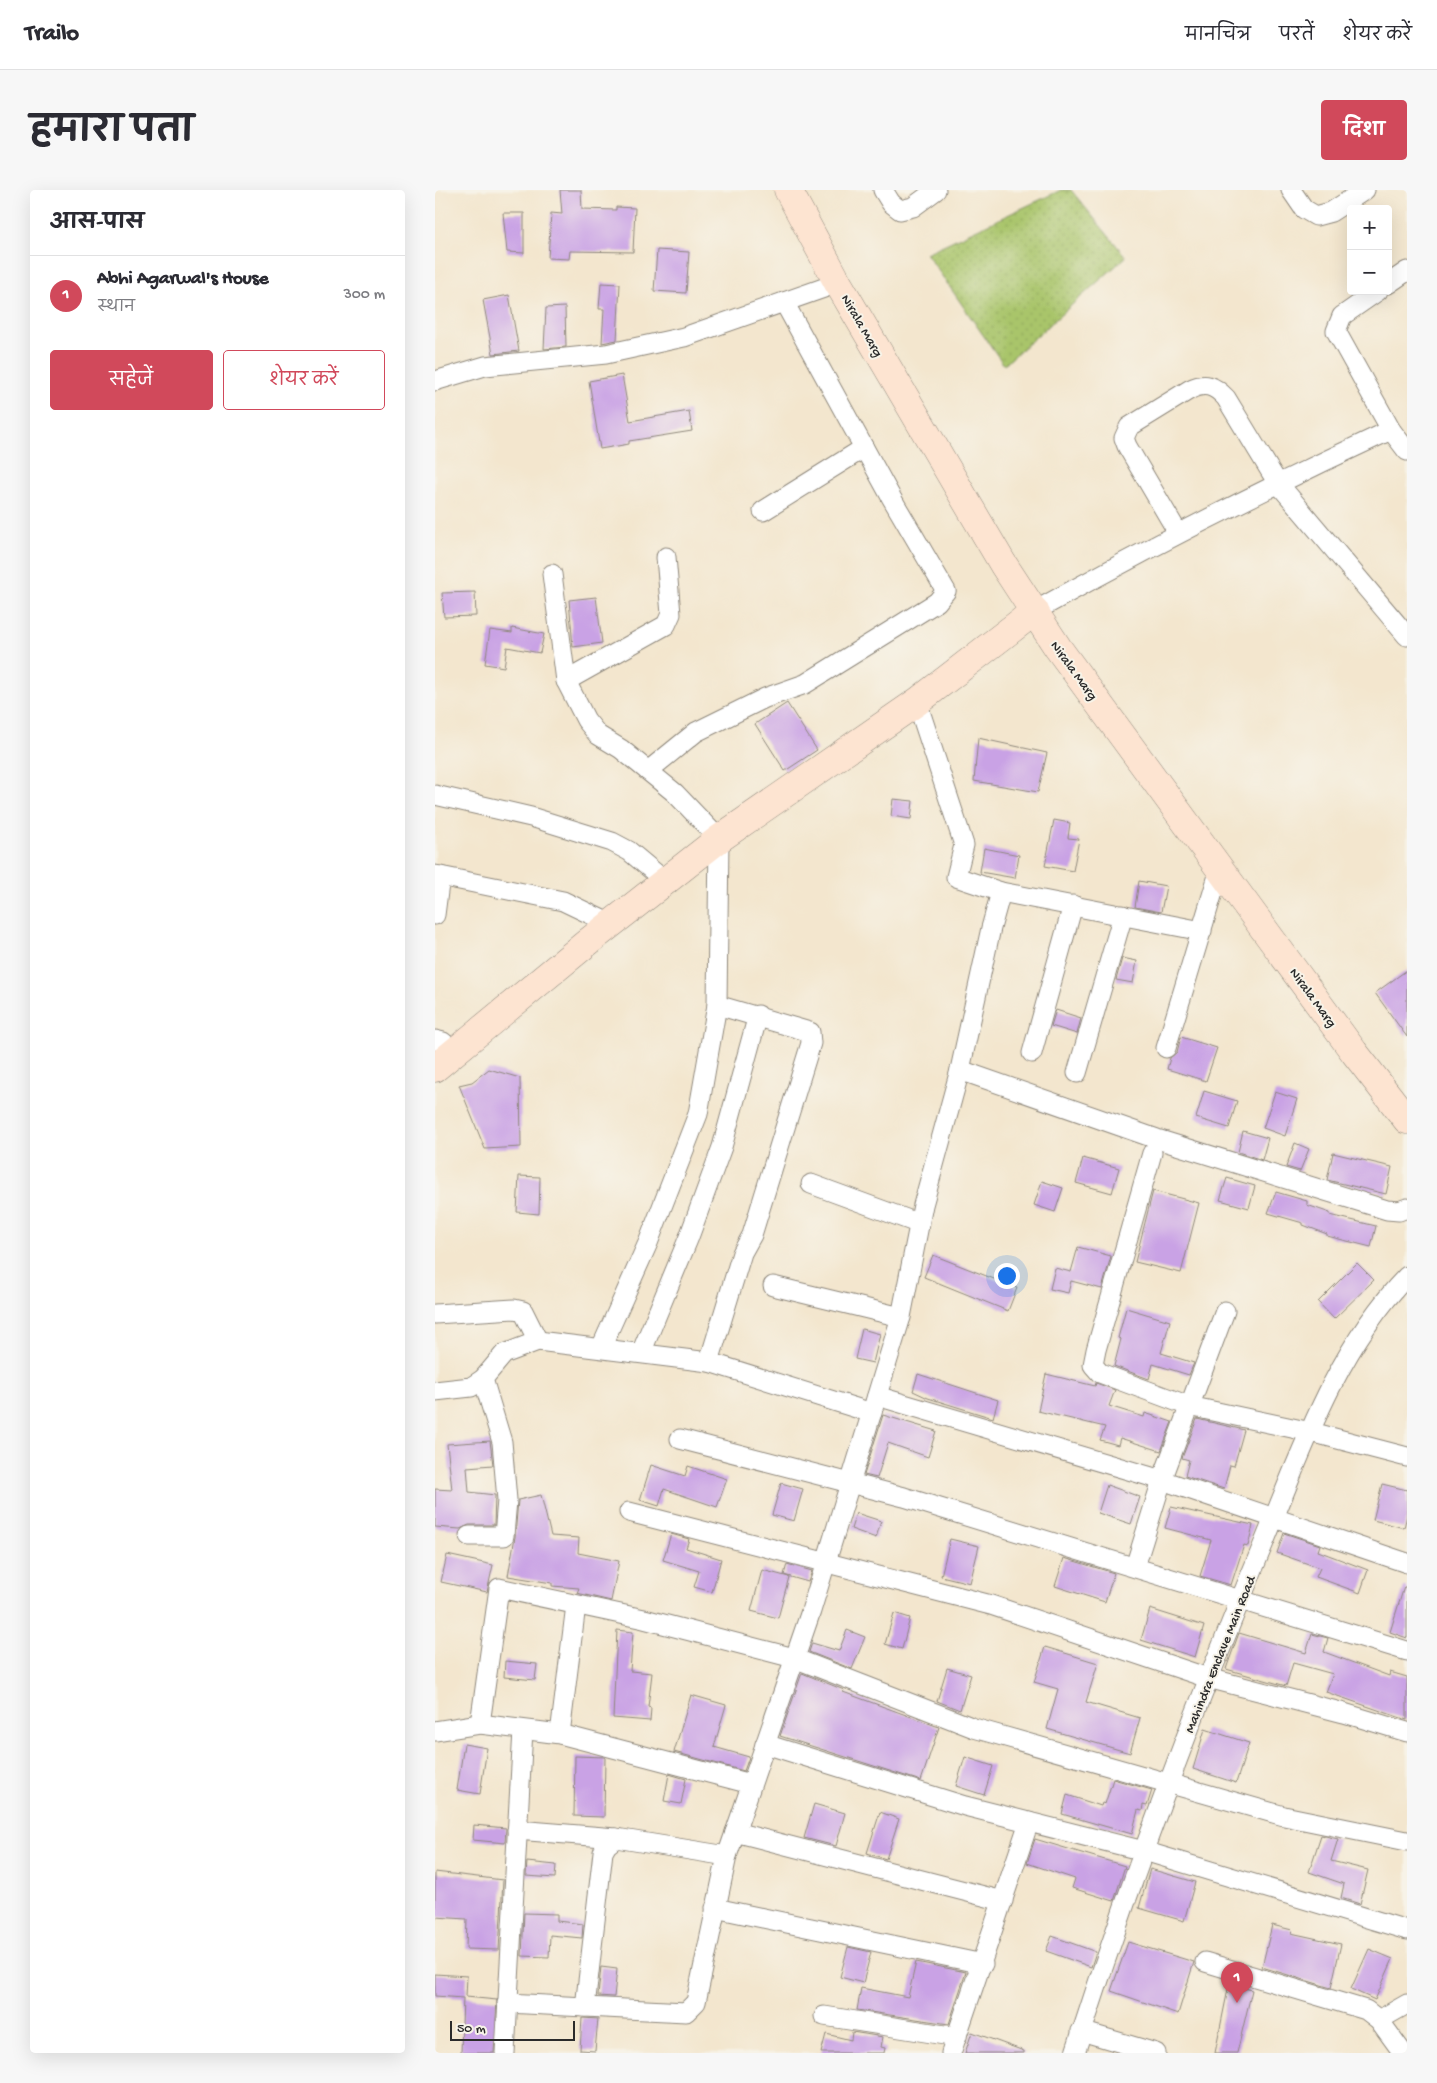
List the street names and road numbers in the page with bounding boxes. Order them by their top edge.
street label: Nirala Marg [836,292,886,361]
street label: Nirala Marg [1046,638,1100,705]
street label: Nirala Marg [1285,965,1339,1032]
street label: Mahindra Enclave Main Road [1182,1572,1261,1736]

